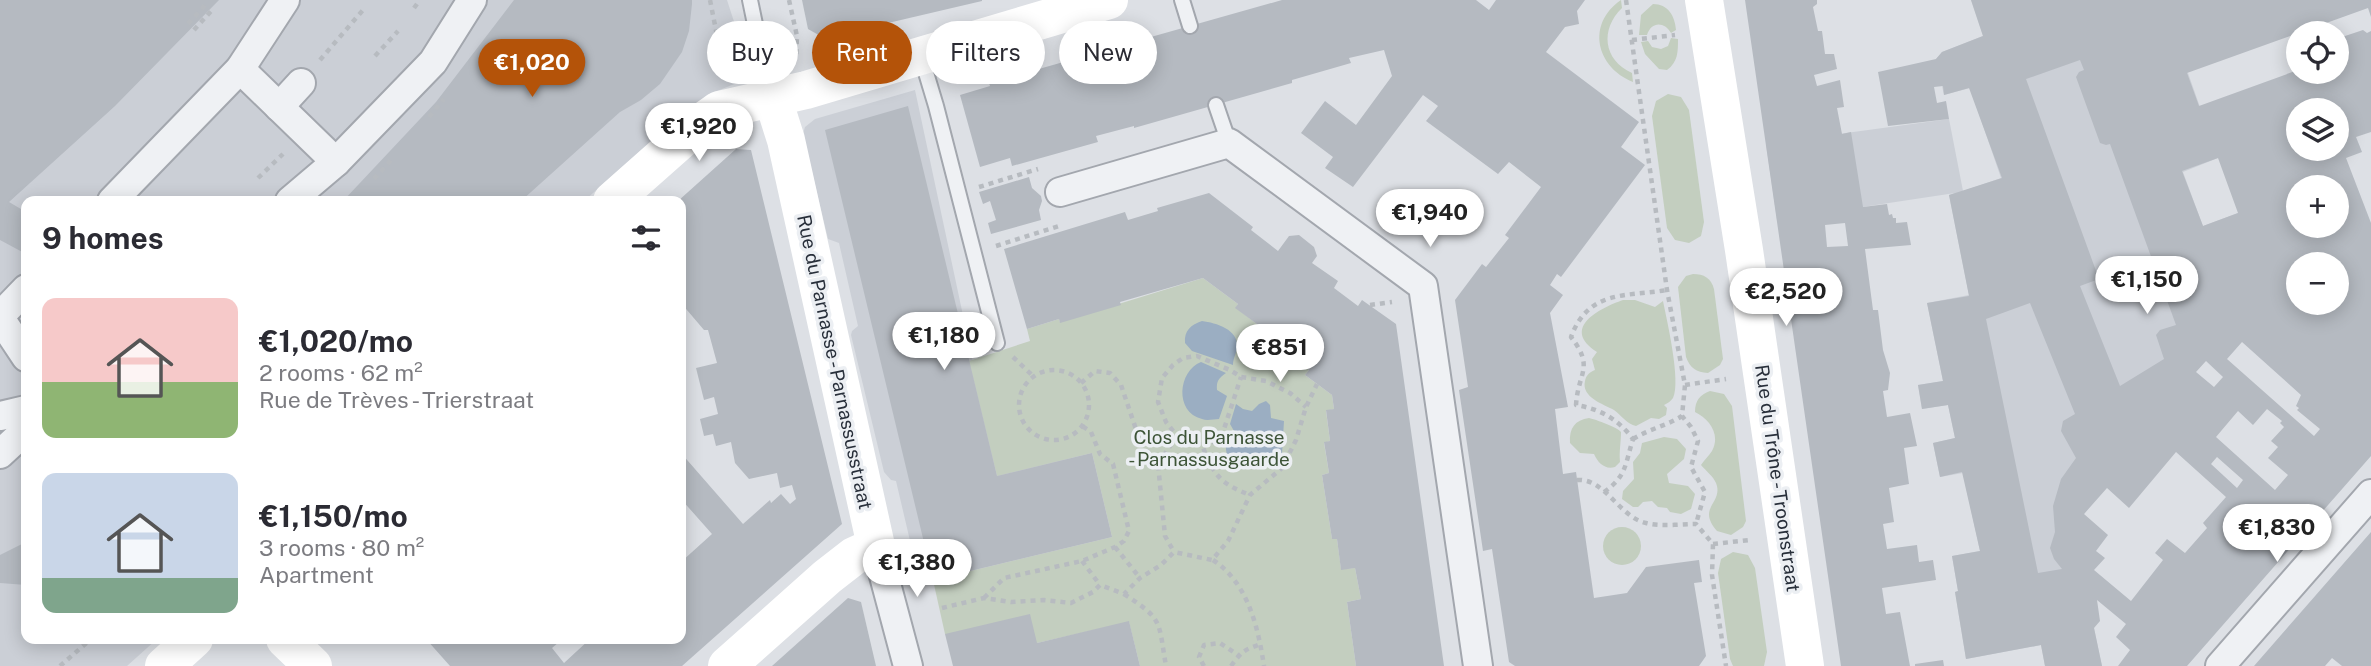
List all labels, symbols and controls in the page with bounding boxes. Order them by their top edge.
chip: Buy [707,21,798,84]
chip: Rent [812,21,912,84]
chip: Filters [926,21,1045,84]
chip: New [1059,21,1157,84]
map controls [2286,21,2349,315]
button: locate [2286,21,2349,84]
pin: €1,020 [475,40,589,99]
text: €1,020 [494,48,570,75]
button: layers [2286,98,2349,161]
pin: €1,920 [642,104,756,163]
text: €1,920 [661,112,737,139]
button: + [2286,175,2349,238]
pin: €1,940 [1373,190,1487,249]
text: €1,940 [1392,198,1468,225]
street label: Rue du Parnasse - Parnassusstraat [793,213,877,511]
icon: filters [627,219,665,257]
text: 9 homes [42,220,164,256]
button: − [2286,252,2349,315]
pin: €1,150 [2090,256,2204,316]
text: €1,150 [2111,265,2183,292]
pin: €2,520 [1729,268,1843,328]
text: €2,520 [1746,277,1826,304]
pin: €1,180 [887,312,1001,372]
text: €1,180 [908,321,980,348]
text: €1,020/mo [259,323,413,359]
pin: €851 [1239,324,1321,384]
icon: home [98,326,182,410]
text: €851 [1252,333,1308,360]
text: 2 rooms · 62 m² [259,359,423,386]
street label: Rue du Trône - Troonstraat [1751,363,1805,593]
text: Rue de Trèves - Trierstraat [259,386,534,413]
park label: Clos du Parnasse - Parnassusgaarde [1128,426,1290,470]
text: €1,150/mo [259,498,408,534]
icon: home [98,501,182,585]
pin: €1,830 [2220,504,2334,564]
text: €1,830 [2239,513,2315,540]
text: 3 rooms · 80 m² [259,534,424,561]
pin: €1,380 [860,540,974,599]
text: €1,380 [879,548,955,575]
text: Apartment [259,561,374,588]

